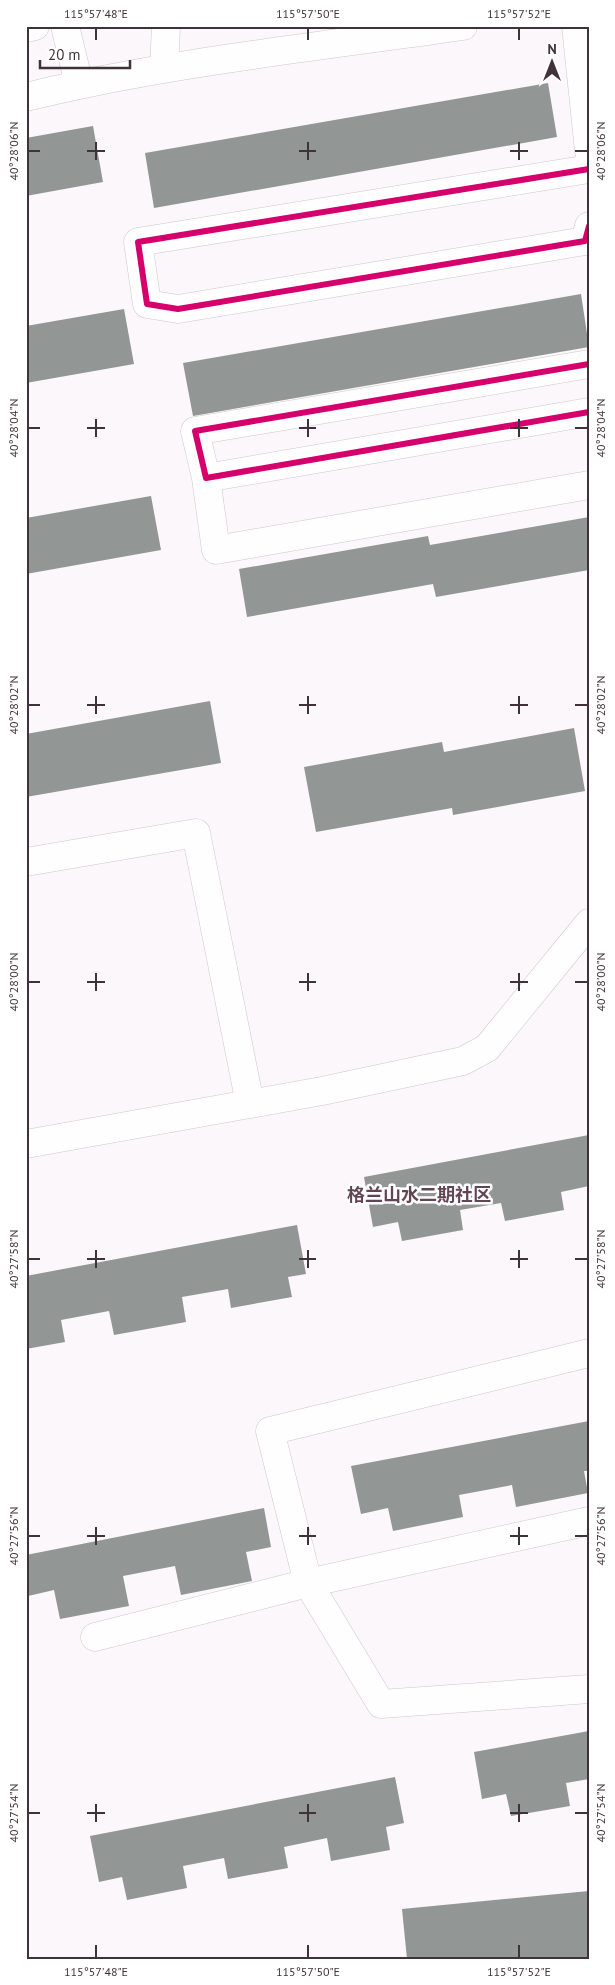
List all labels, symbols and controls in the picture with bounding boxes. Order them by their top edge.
text: 115°57'48"E [64,6,128,21]
text: 115°57'50"E [276,6,340,21]
text: 115°57'52"E [487,6,551,21]
scale bar [40,38,130,70]
north arrow [528,38,578,88]
text: N [547,40,557,58]
text: 20 m [48,45,81,64]
text: 40°28'06"N [6,121,21,181]
text: 40°28'06"N [593,121,608,181]
text: 40°28'04"N [6,398,21,458]
text: 40°28'04"N [593,398,608,458]
text: 40°28'02"N [6,675,21,735]
text: 40°28'02"N [593,675,608,735]
text: 40°28'00"N [6,952,21,1012]
text: 40°28'00"N [593,952,608,1012]
district label: 格兰山水二期社区 [347,1183,491,1206]
text: 40°27'58"N [6,1229,21,1289]
text: 40°27'58"N [593,1229,608,1289]
text: 40°27'56"N [6,1506,21,1566]
text: 40°27'56"N [593,1506,608,1566]
text: 40°27'54"N [6,1783,21,1843]
text: 40°27'54"N [593,1783,608,1843]
text: 115°57'48"E [64,1964,128,1979]
text: 115°57'50"E [276,1964,340,1979]
text: 115°57'52"E [487,1964,551,1979]

